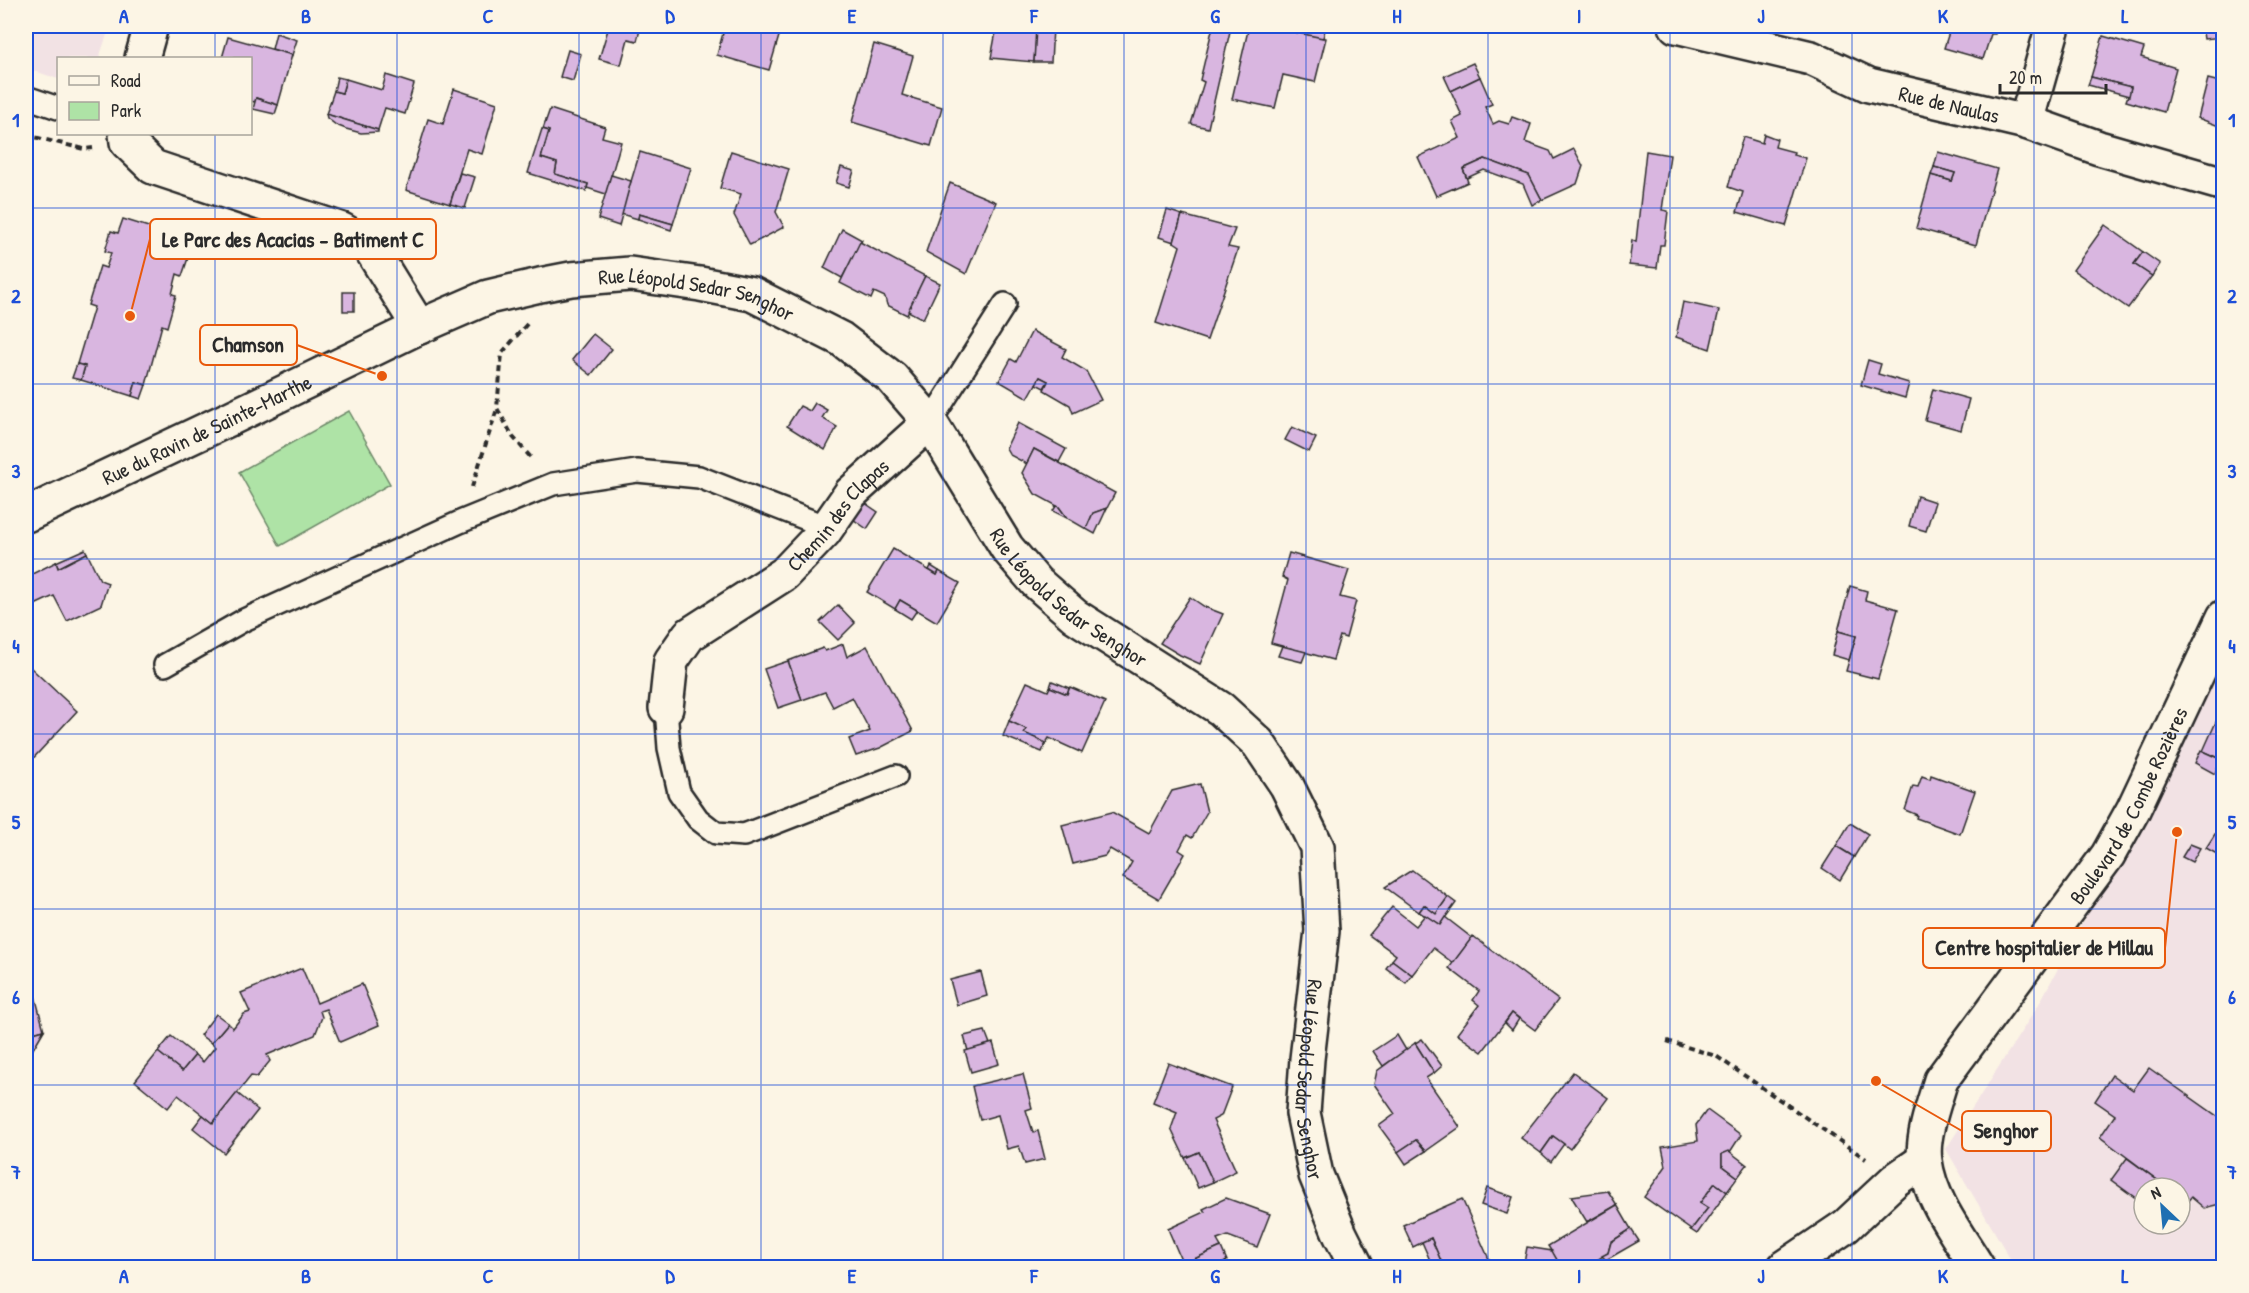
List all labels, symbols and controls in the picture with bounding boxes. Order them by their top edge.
text: A [119,2,129,29]
text: B [301,2,311,29]
text: C [483,2,494,29]
text: D [665,2,675,29]
text: E [848,2,857,29]
text: F [1029,2,1039,29]
text: G [1210,2,1220,29]
text: H [1392,2,1402,29]
text: I [1577,2,1581,29]
text: J [1757,2,1765,29]
text: K [1938,2,1949,29]
text: L [2121,2,2129,29]
legend [57,57,252,135]
scale bar [2000,57,2106,95]
text: 20 m [2009,65,2042,90]
text: Road [111,68,141,93]
street label: Rue de Naulas [1896,78,2002,130]
text: Park [111,98,142,123]
text: 1 [12,106,20,133]
text: 1 [2228,106,2236,133]
callout: Le Parc des Acacias - Batiment C [150,219,436,259]
text: Le Parc des Acacias - Batiment C [162,224,424,254]
street label: Rue Léopold Sedar Senghor [597,260,800,328]
text: 2 [11,282,21,309]
text: 2 [2227,282,2237,309]
callout: Chamson [200,325,297,365]
text: Chamson [212,329,284,359]
street label: Rue du Ravin de Sainte-Marthe [97,367,316,492]
street label: Chemin des Clapas [780,452,895,577]
text: 3 [12,457,21,484]
text: 3 [2228,457,2237,484]
street label: Rue Léopold Sedar Senghor [984,522,1154,673]
text: 4 [12,632,20,659]
text: 4 [2228,632,2236,659]
street label: Boulevard de Combe Rozières [2062,702,2194,910]
text: 5 [12,808,21,835]
text: 5 [2228,808,2237,835]
callout: Centre hospitalier de Millau [1923,928,2165,968]
text: Centre hospitalier de Millau [1935,932,2153,963]
street label: Rue Léopold Sedar Senghor [1289,978,1331,1184]
text: 6 [12,983,20,1010]
text: 6 [2228,983,2236,1010]
callout: Senghor [1962,1111,2051,1151]
text: Senghor [1973,1115,2039,1146]
text: 7 [10,1158,21,1185]
text: 7 [2226,1158,2237,1185]
north arrow [2132,1176,2192,1236]
text: N [2147,1181,2165,1204]
text: A [119,1262,129,1289]
text: B [301,1262,311,1289]
text: C [483,1262,494,1289]
text: D [665,1262,675,1289]
text: E [848,1262,857,1289]
text: F [1029,1262,1039,1289]
text: G [1210,1262,1220,1289]
text: H [1392,1262,1402,1289]
text: I [1577,1262,1581,1289]
text: J [1757,1262,1765,1289]
text: K [1938,1262,1949,1289]
text: L [2121,1262,2129,1289]

